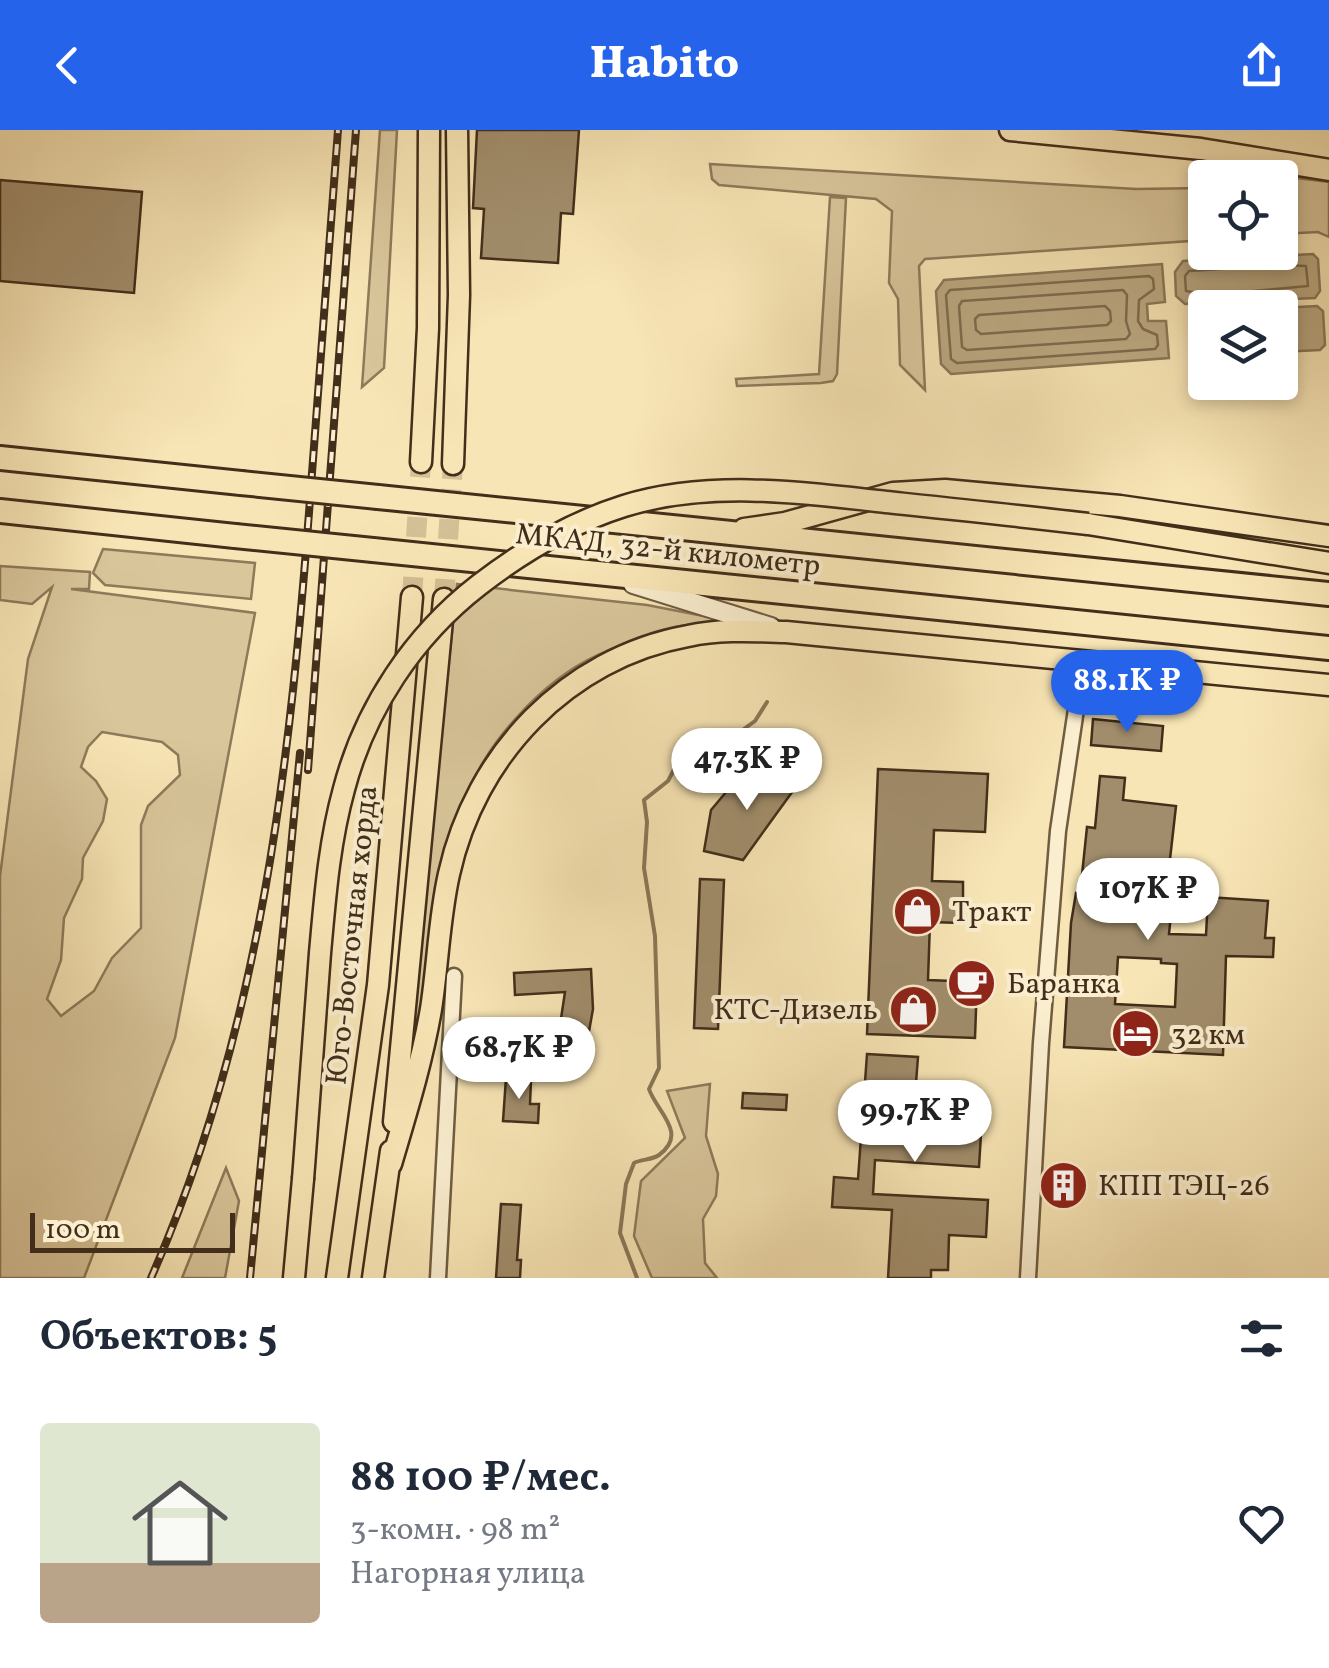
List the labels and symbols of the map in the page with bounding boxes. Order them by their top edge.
street label: МКАД, 32-й километр [513,514,822,588]
pin: 88.1K ₽ [1035,650,1219,735]
pin: 47.3K ₽ [655,728,839,813]
street label: Юго-Восточная хорда [316,783,390,1087]
pin: 107K ₽ [1067,858,1229,943]
shop icon: Тракт [891,885,943,937]
place label: Тракт [952,892,1032,934]
cafe icon: Баранка [946,957,998,1009]
place label: Баранка [1007,964,1121,1006]
shop icon: КТС-Дизель [887,983,939,1035]
place label: КТС-Дизель [714,990,878,1032]
hotel icon: 32 км [1110,1008,1162,1060]
place label: 32 км [1171,1015,1245,1057]
pin: 68.7K ₽ [427,1017,611,1102]
pin: 99.7K ₽ [823,1080,1007,1165]
building icon: КПП ТЭЦ-26 [1037,1159,1089,1211]
place label: КПП ТЭЦ-26 [1098,1166,1270,1208]
scale bar [30,1208,235,1252]

